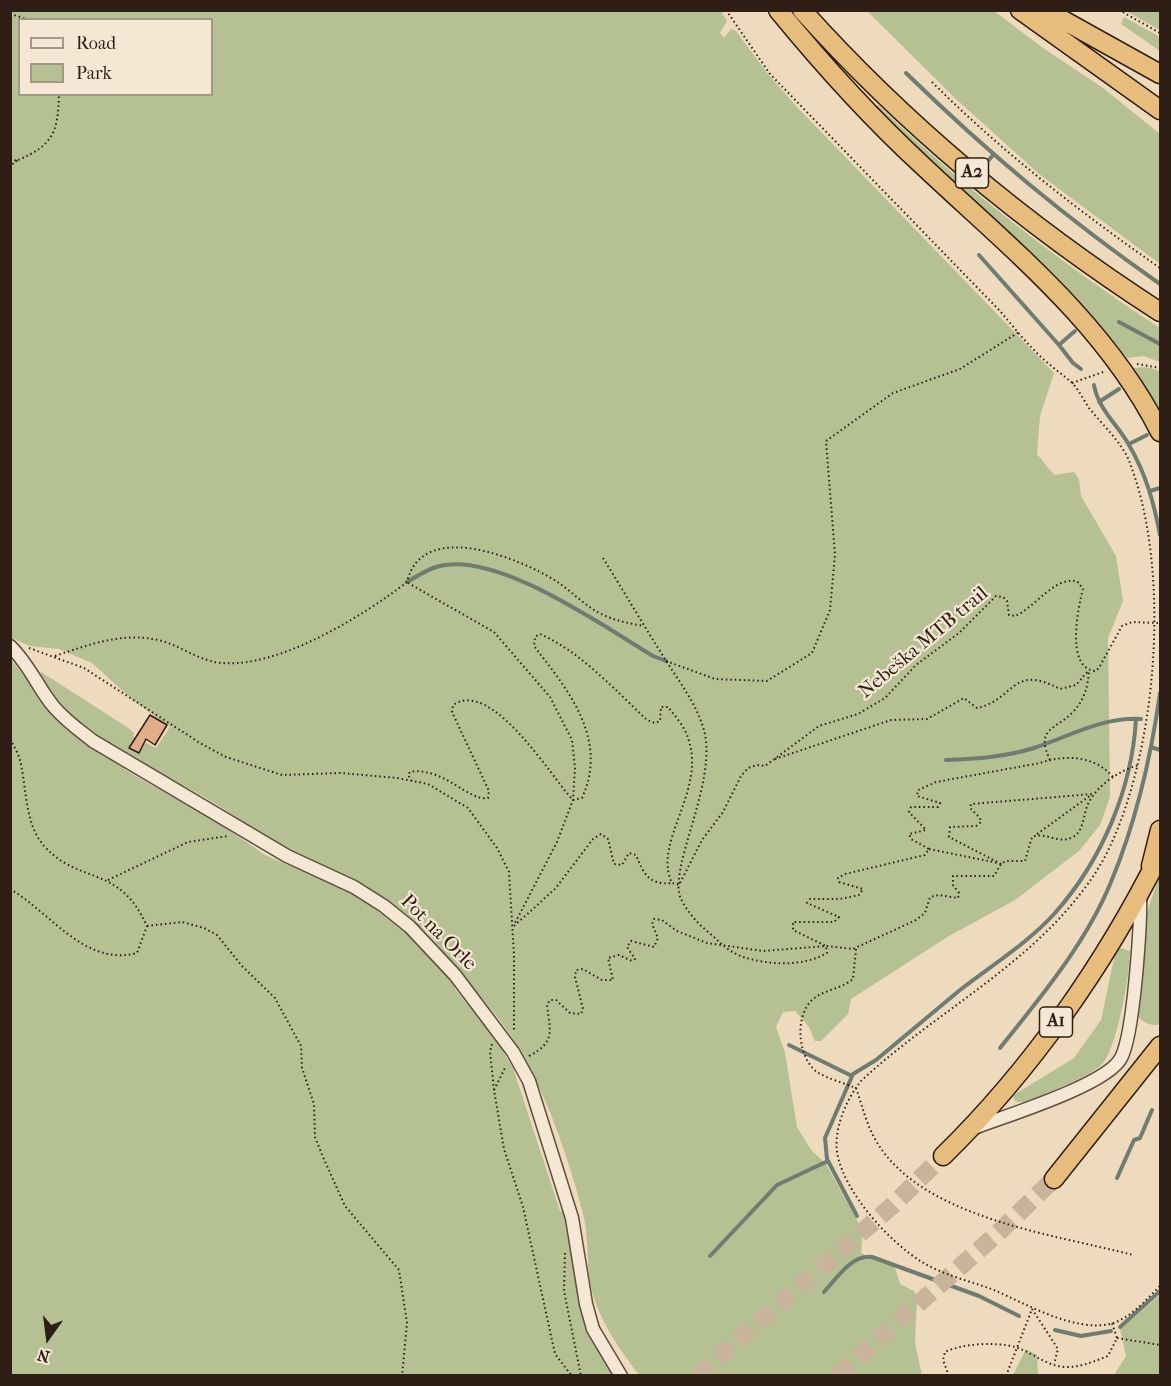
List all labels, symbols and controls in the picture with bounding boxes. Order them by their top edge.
legend [18,18,213,96]
text: Road [76,33,116,54]
text: Park [76,63,112,84]
road number: A2 [956,158,988,188]
street label: Nebeška MTB trail [854,582,994,704]
street label: Pot na Orle [395,890,481,976]
road number: A1 [1040,1007,1072,1037]
north arrow [18,1308,78,1368]
text: N [35,1345,52,1367]

